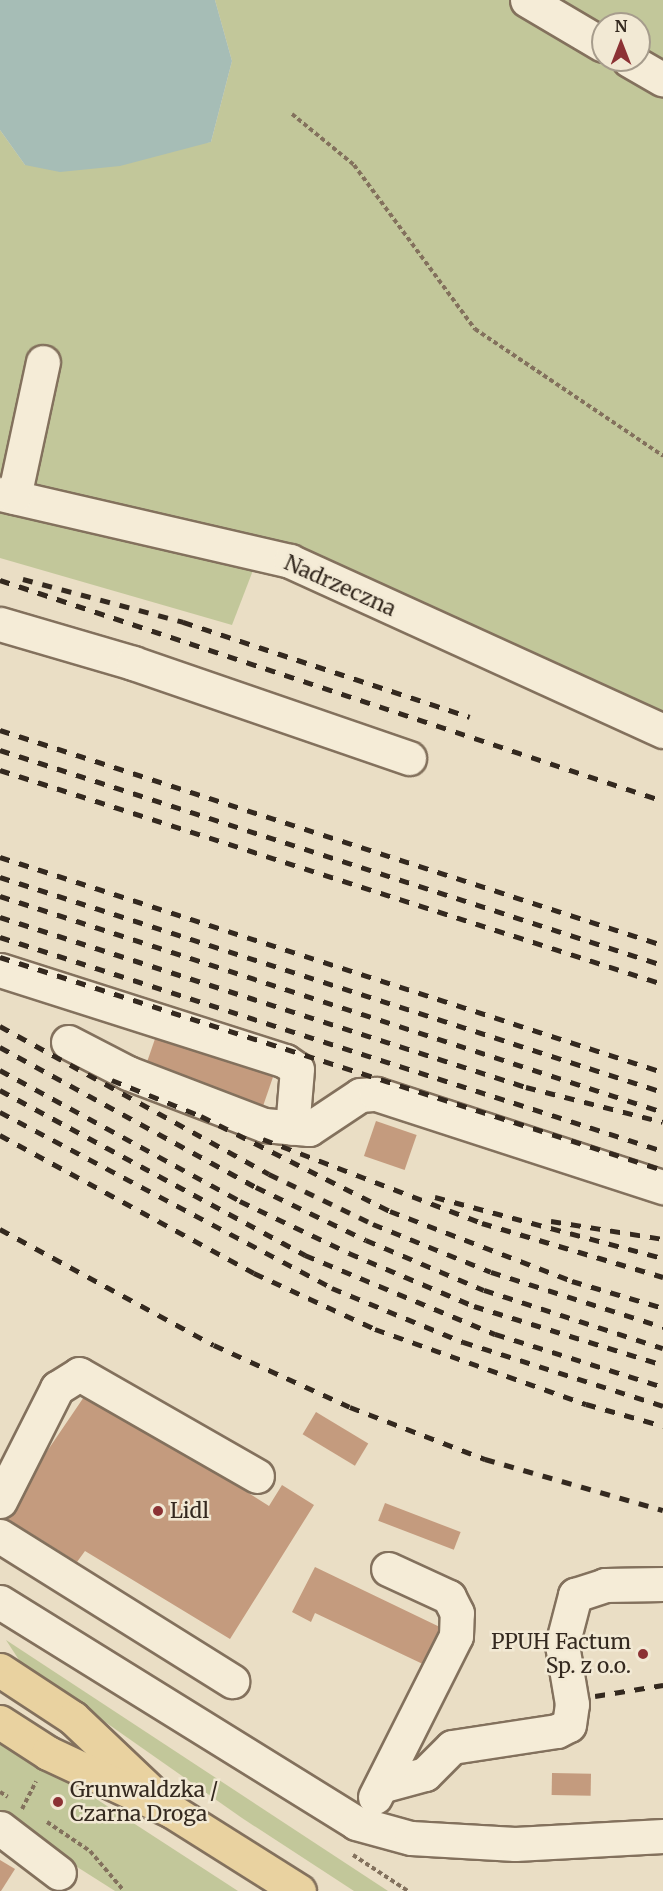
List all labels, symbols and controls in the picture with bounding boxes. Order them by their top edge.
north arrow [591,12,651,72]
text: N [615,16,627,36]
street label: Nadrzeczna [280,550,400,622]
place label: Lidl [170,1498,209,1524]
marker: Lidl [151,1504,165,1518]
place label: PPUH Factum Sp. z o.o. [491,1629,631,1679]
marker: PPUH Factum Sp. z o.o. [636,1647,650,1661]
place label: Grunwaldzka / Czarna Droga [70,1777,218,1827]
marker: Grunwaldzka / Czarna Droga [51,1795,65,1809]

